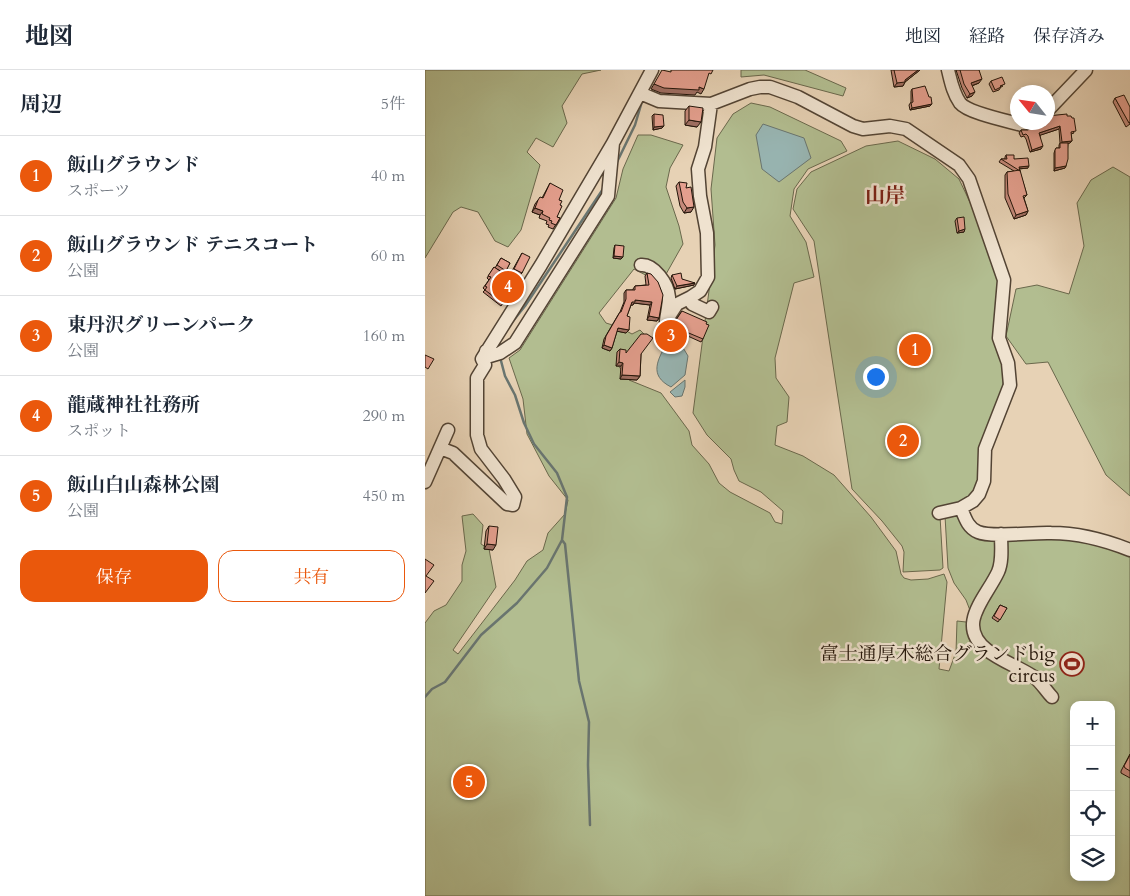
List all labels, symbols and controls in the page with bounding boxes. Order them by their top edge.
text: 地図 [25,20,73,53]
text: 地図 [905,24,941,49]
text: 経路 [969,24,1005,49]
text: 保存済み [1033,24,1105,49]
north arrow [1010,85,1055,130]
text: 周辺 [20,90,62,119]
text: 5件 [381,93,405,115]
text: 飯山グラウンド [67,152,200,178]
text: 1 [32,165,40,187]
text: 40 m [371,165,405,187]
text: スポーツ [67,180,130,202]
district label: 山岸 [865,182,905,209]
text: 飯山グラウンド テニスコート [67,232,318,258]
text: 2 [32,245,40,267]
text: 60 m [371,245,405,267]
text: 公園 [67,260,99,282]
pin: 4 [492,268,524,306]
text: 東丹沢グリーンパーク [67,312,255,338]
pin: 3 [655,317,687,355]
text: 3 [32,325,40,347]
text: 160 m [363,325,405,347]
pin: 1 [899,331,931,369]
text: 公園 [67,340,99,362]
your location [863,364,889,390]
text: 龍蔵神社社務所 [67,392,200,418]
text: 4 [32,405,40,427]
text: 290 m [363,405,405,427]
text: スポット [67,420,131,442]
pin: 2 [887,422,919,460]
text: 飯山白山森林公園 [67,472,219,498]
text: 5 [32,485,40,507]
text: 450 m [363,485,405,507]
text: 公園 [67,500,99,522]
button: 保存 [20,550,208,602]
button: 共有 [218,550,405,602]
place label: 富士通厚木総合グランドbig circus [820,641,1055,689]
sports icon: 富士通厚木総合グランドbig circus [1059,651,1085,677]
map controls [1070,701,1115,881]
button: + [1070,701,1115,746]
button: − [1070,746,1115,791]
pin: 5 [453,763,485,801]
button: locate [1070,791,1115,836]
button: layers [1070,836,1115,881]

